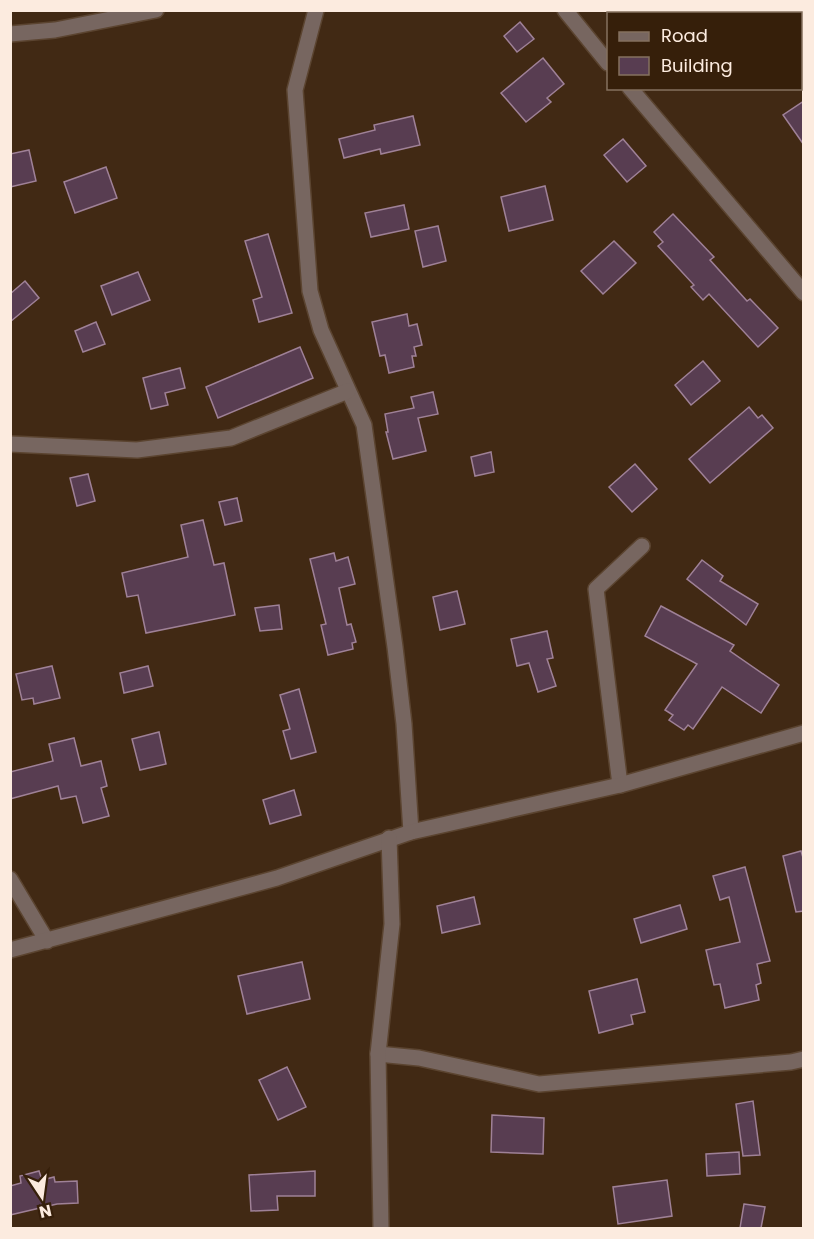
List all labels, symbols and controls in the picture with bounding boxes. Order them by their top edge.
legend [607,12,802,90]
text: Road [661,23,708,48]
text: Building [661,53,733,78]
north arrow [12,1167,72,1227]
text: N [37,1199,54,1224]

